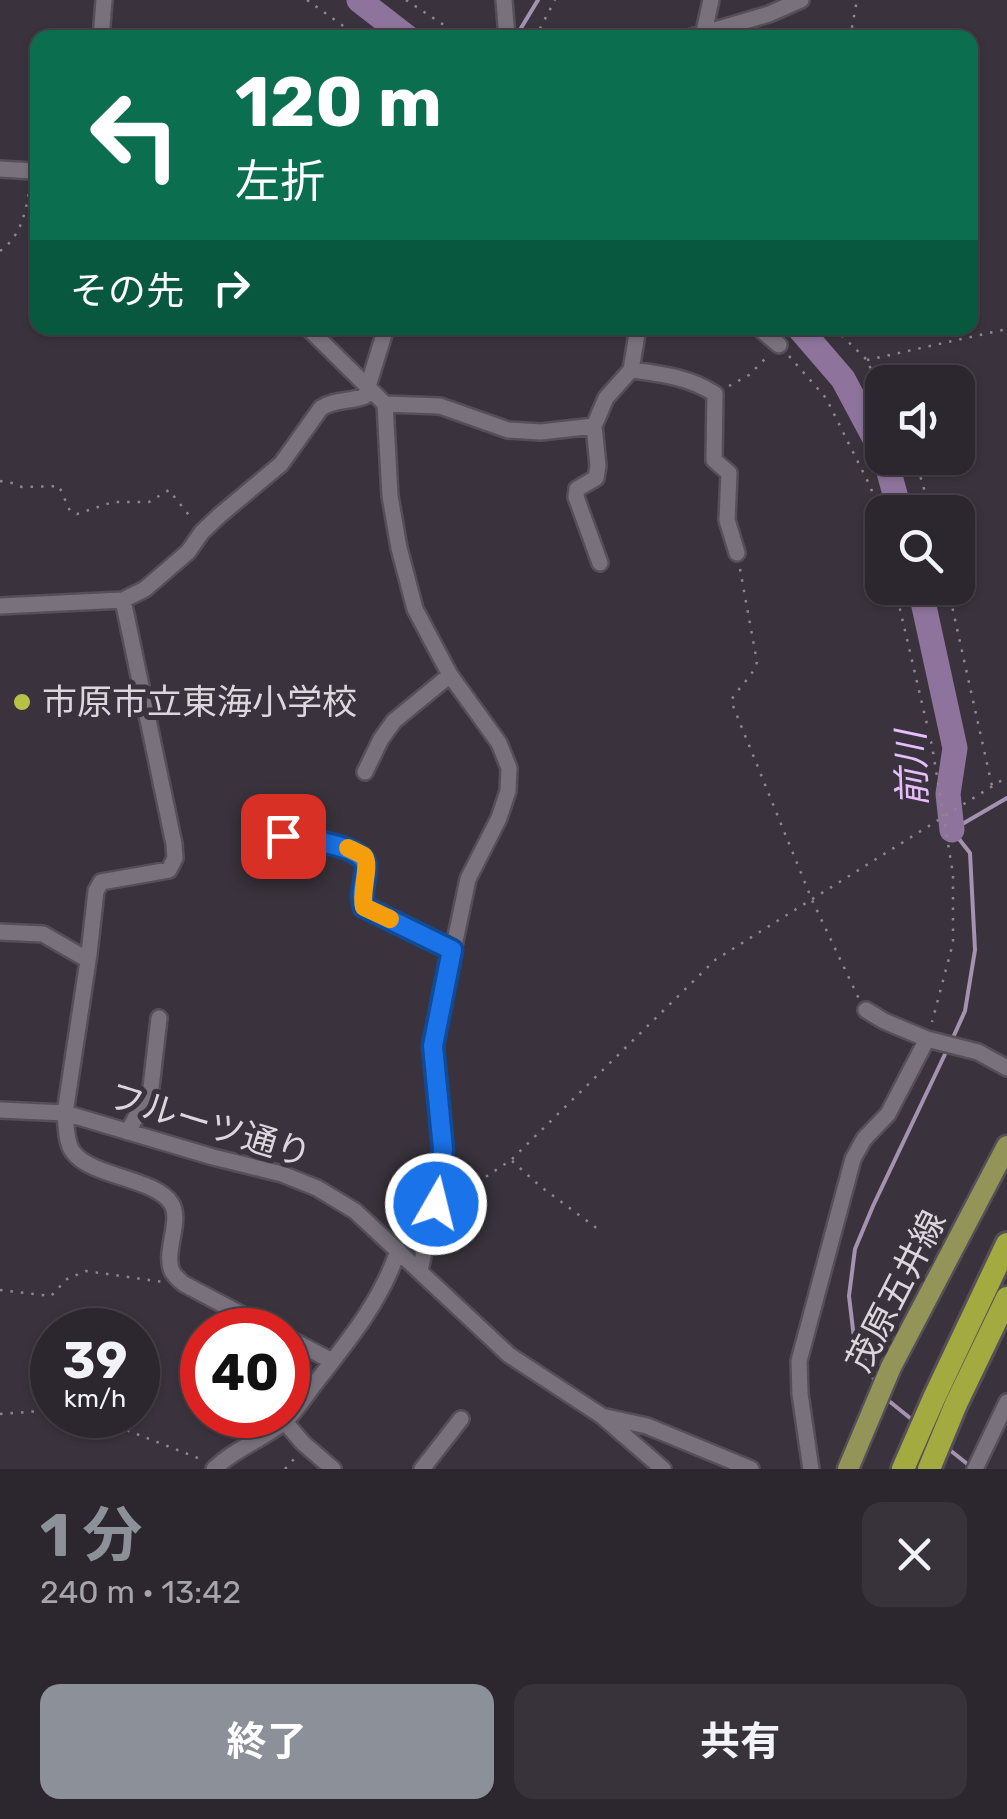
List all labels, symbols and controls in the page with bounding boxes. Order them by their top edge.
text: 120 m [235,61,442,144]
icon: left [70,70,200,200]
text: 左折 [235,155,325,208]
icon: right [204,260,259,315]
text: その先 [70,268,184,314]
map controls [865,365,975,605]
button: sound [865,365,975,475]
button: search [865,495,975,605]
place label: 市原市立東海小学校 [42,681,357,723]
marker: 市原市立東海小学校 [11,691,33,713]
water label: 前川 [888,726,936,808]
pin [241,794,326,879]
icon: arrive [256,809,311,864]
street label: フルーツ通り [104,1074,316,1176]
position arrow [384,1152,488,1256]
street label: 茂原五井線 [838,1203,954,1379]
speed limit sign: 40 [180,1308,310,1438]
text: 39 [63,1331,128,1391]
text: km/h [64,1384,126,1413]
text: 1 分 [40,1500,143,1571]
button: close [862,1502,967,1607]
text: 240 m · 13:42 [40,1573,241,1611]
button: 終了 [40,1684,494,1799]
button: 共有 [514,1684,967,1799]

